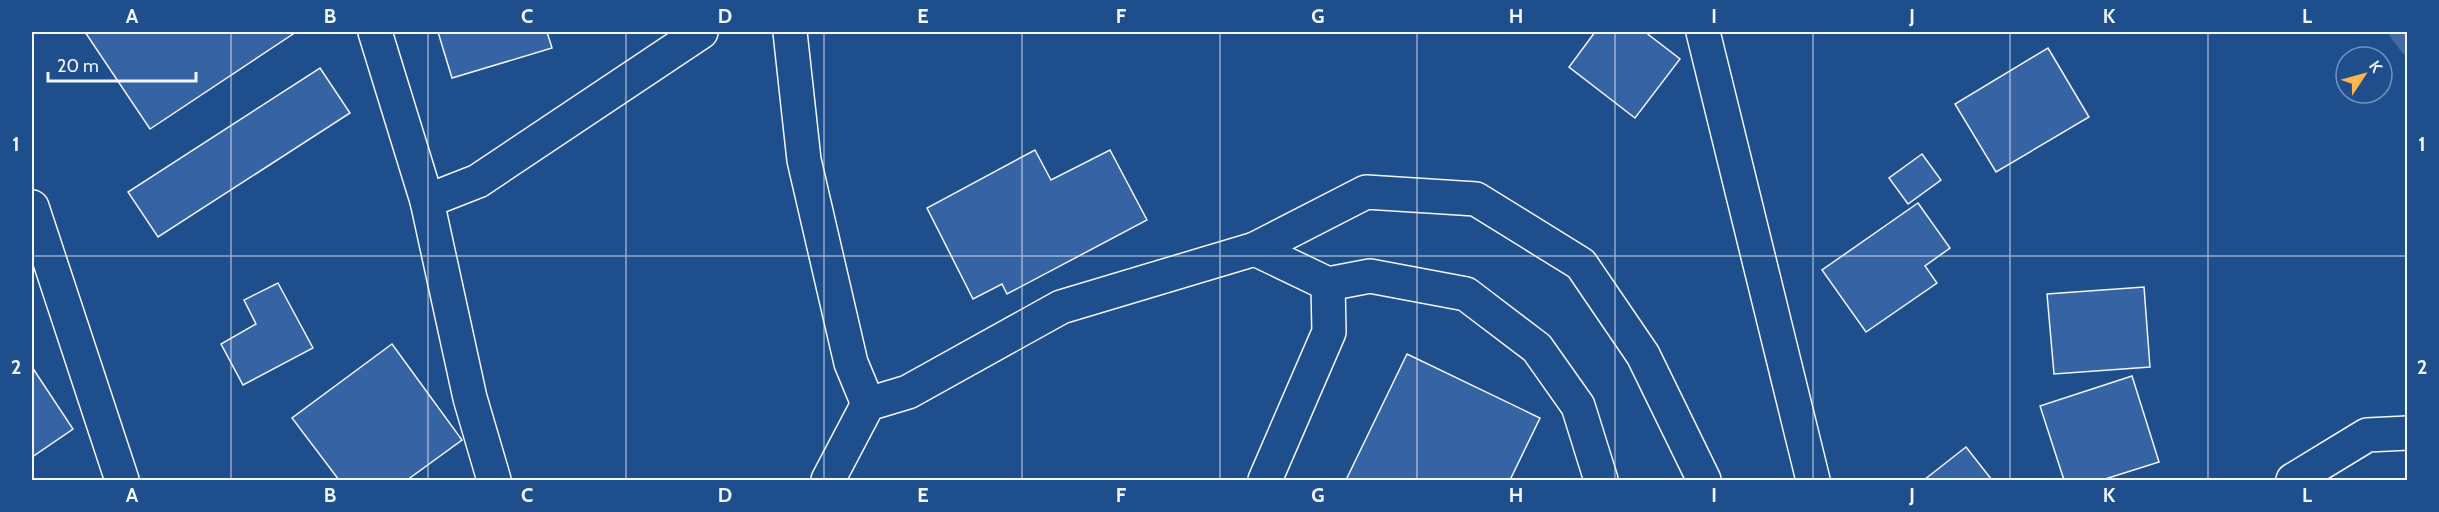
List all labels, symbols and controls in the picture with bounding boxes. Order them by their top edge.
text: A [126,4,139,28]
text: B [324,4,336,28]
text: C [521,4,533,28]
text: D [718,4,732,28]
text: E [917,4,929,28]
text: F [1116,4,1127,28]
text: G [1311,4,1325,28]
text: H [1509,4,1523,28]
text: I [1711,4,1717,28]
text: J [1908,4,1915,28]
text: K [2103,4,2116,28]
text: L [2302,4,2312,28]
scale bar [48,45,196,83]
north arrow [2334,45,2394,105]
text: 20 m [57,55,99,77]
text: K [2365,57,2386,76]
text: 1 [12,132,20,156]
text: 1 [2418,132,2426,156]
text: 2 [11,355,21,379]
text: 2 [2417,355,2427,379]
text: A [126,483,139,507]
text: B [324,483,336,507]
text: C [521,483,533,507]
text: D [718,483,732,507]
text: E [917,483,929,507]
text: F [1116,483,1127,507]
text: G [1311,483,1325,507]
text: H [1509,483,1523,507]
text: I [1711,483,1717,507]
text: J [1908,483,1915,507]
text: K [2103,483,2116,507]
text: L [2302,483,2312,507]

